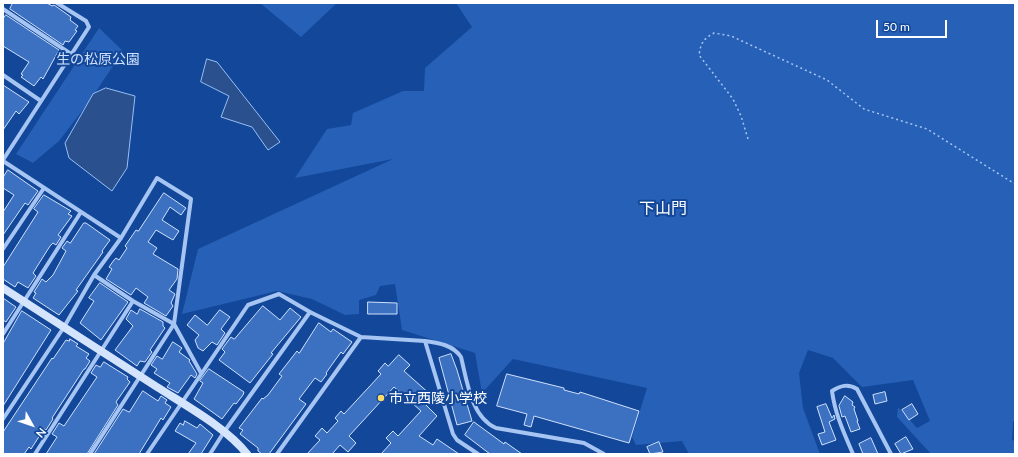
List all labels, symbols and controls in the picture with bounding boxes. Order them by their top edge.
scale bar [878,12,949,38]
text: 50 m [883,19,910,34]
park label: 生の松原公園 [56,51,140,67]
district label: 下山門 [639,199,687,219]
place label: 市立西陵小学校 [389,390,487,406]
marker: 市立西陵小学校 [376,393,386,403]
north arrow [12,405,52,445]
text: N [34,426,49,440]

